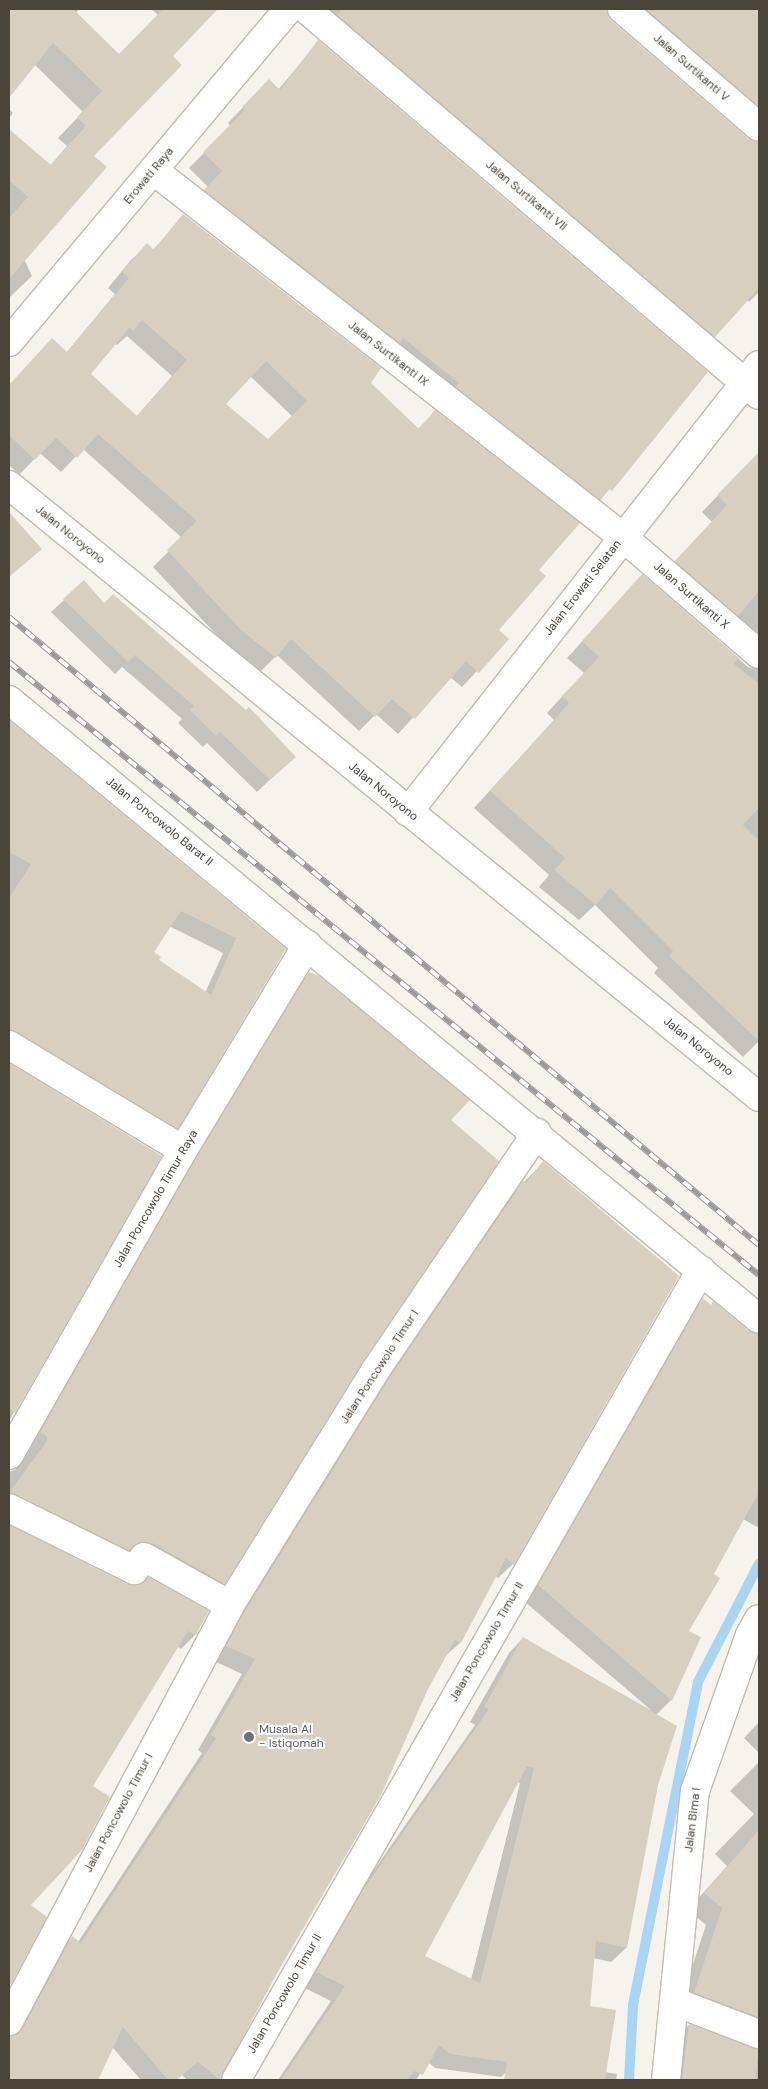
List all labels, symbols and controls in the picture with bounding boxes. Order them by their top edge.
street label: Jalan Surtikanti V [650,31,732,105]
street label: Erowati Raya [121,145,177,207]
street label: Jalan Surtikanti VII [482,158,570,234]
street label: Jalan Surtikanti IX [345,318,431,390]
street label: Jalan Noroyono [32,503,108,567]
street label: Jalan Erowati Selatan [541,538,625,638]
street label: Jalan Surtikanti X [650,559,732,633]
street label: Jalan Noroyono [345,760,421,824]
street label: Jalan Poncowolo Barat II [103,774,215,870]
street label: Jalan Noroyono [660,1015,736,1079]
street label: Jalan Poncowolo Timur Raya [111,1128,201,1270]
street label: Jalan Poncowolo Timur I [338,1307,422,1427]
street label: Jalan Poncowolo Timur II [447,1580,527,1704]
place label: Musala Al - Istiqomah [259,1723,324,1751]
marker: Musala Al - Istiqomah [243,1731,255,1743]
street label: Jalan Poncowolo Timur I [81,1751,157,1875]
street label: Jalan Bima I [682,1787,704,1853]
street label: Jalan Poncowolo Timur II [245,1932,325,2056]

